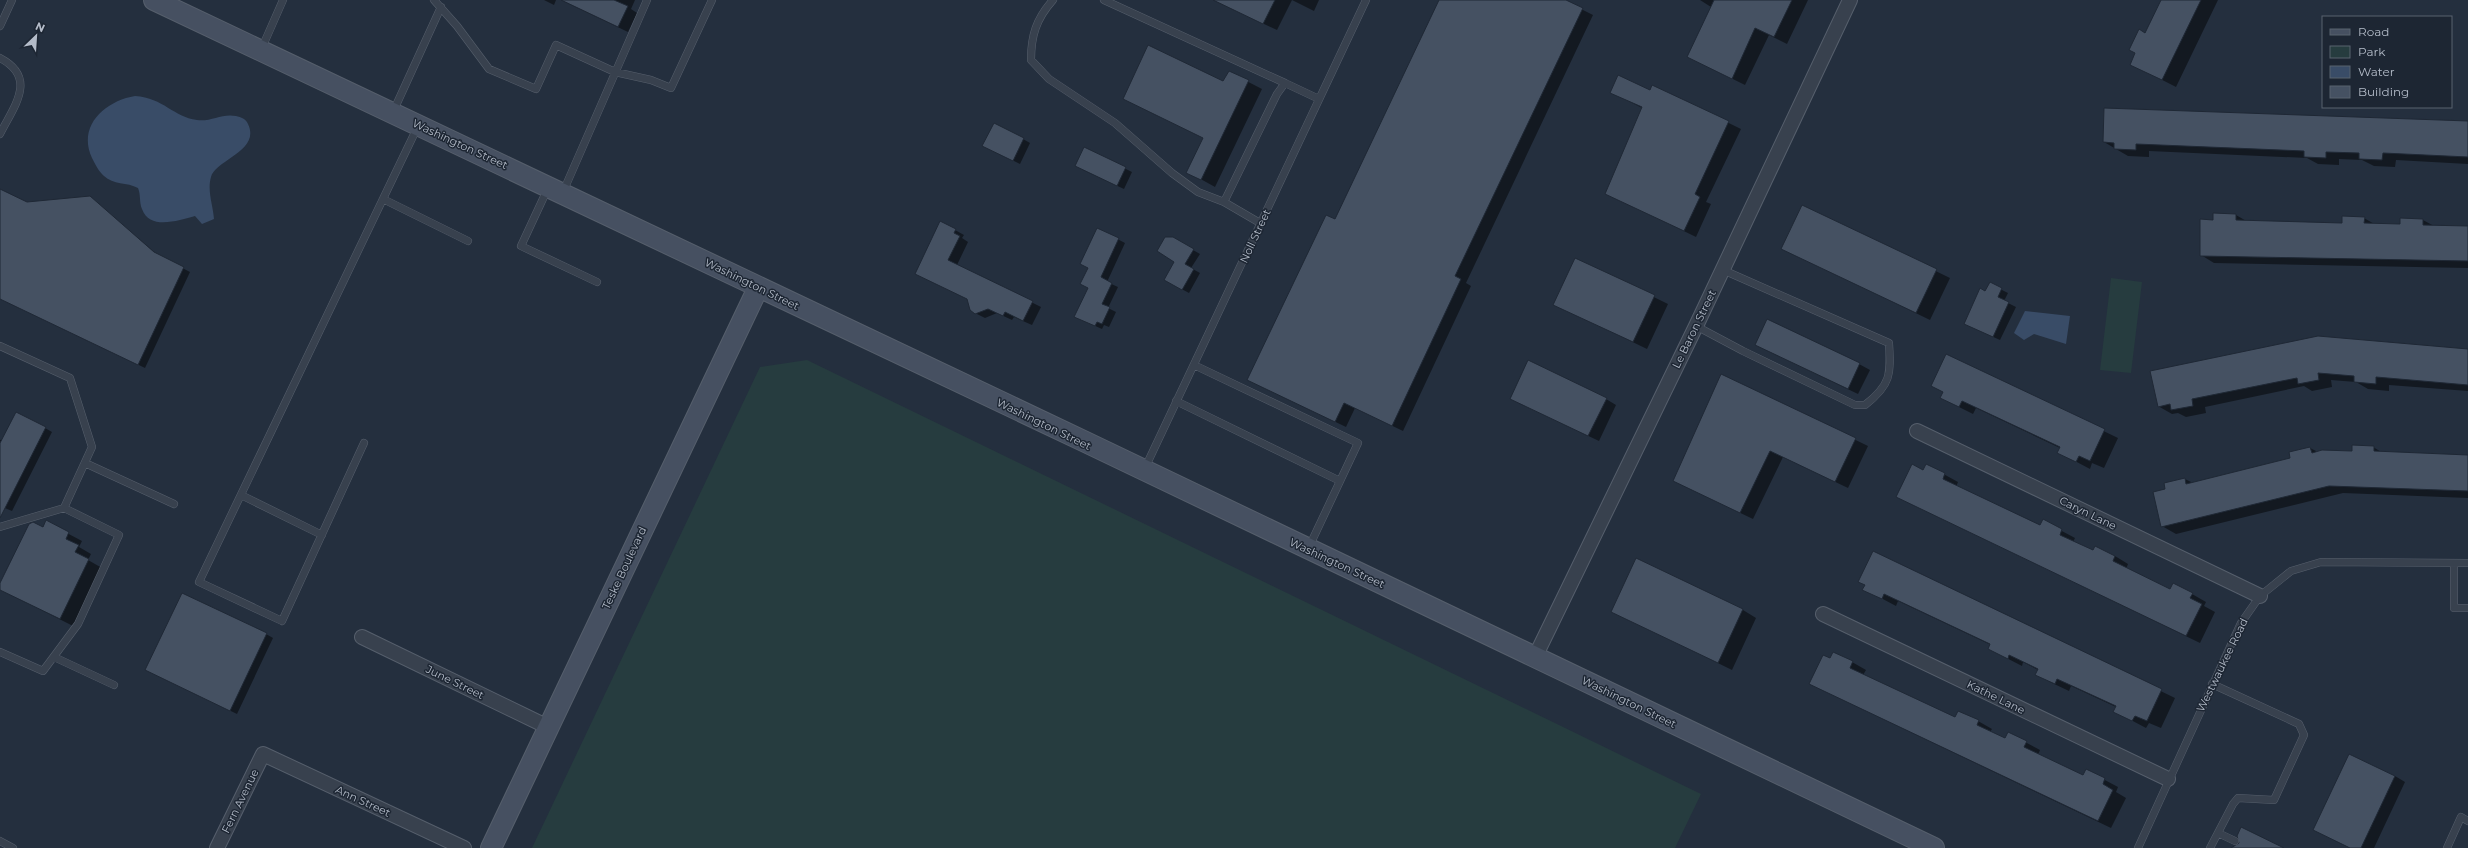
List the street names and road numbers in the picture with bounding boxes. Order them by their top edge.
street label: Washington Street [410,116,510,172]
street label: Noll Street [1236,206,1274,265]
street label: Washington Street [702,255,802,313]
street label: Le Baron Street [1669,287,1719,370]
street label: Washington Street [994,395,1094,453]
street label: Caryn Lane [2057,493,2119,533]
street label: Teske Boulevard [599,524,649,612]
street label: Washington Street [1287,535,1387,591]
street label: Westwaukee Road [2193,616,2251,714]
street label: June Street [423,661,487,702]
street label: Washington Street [1579,673,1679,731]
street label: Kathe Lane [1965,677,2028,717]
street label: Fern Avenue [218,766,262,835]
street label: Ann Street [333,782,393,820]

